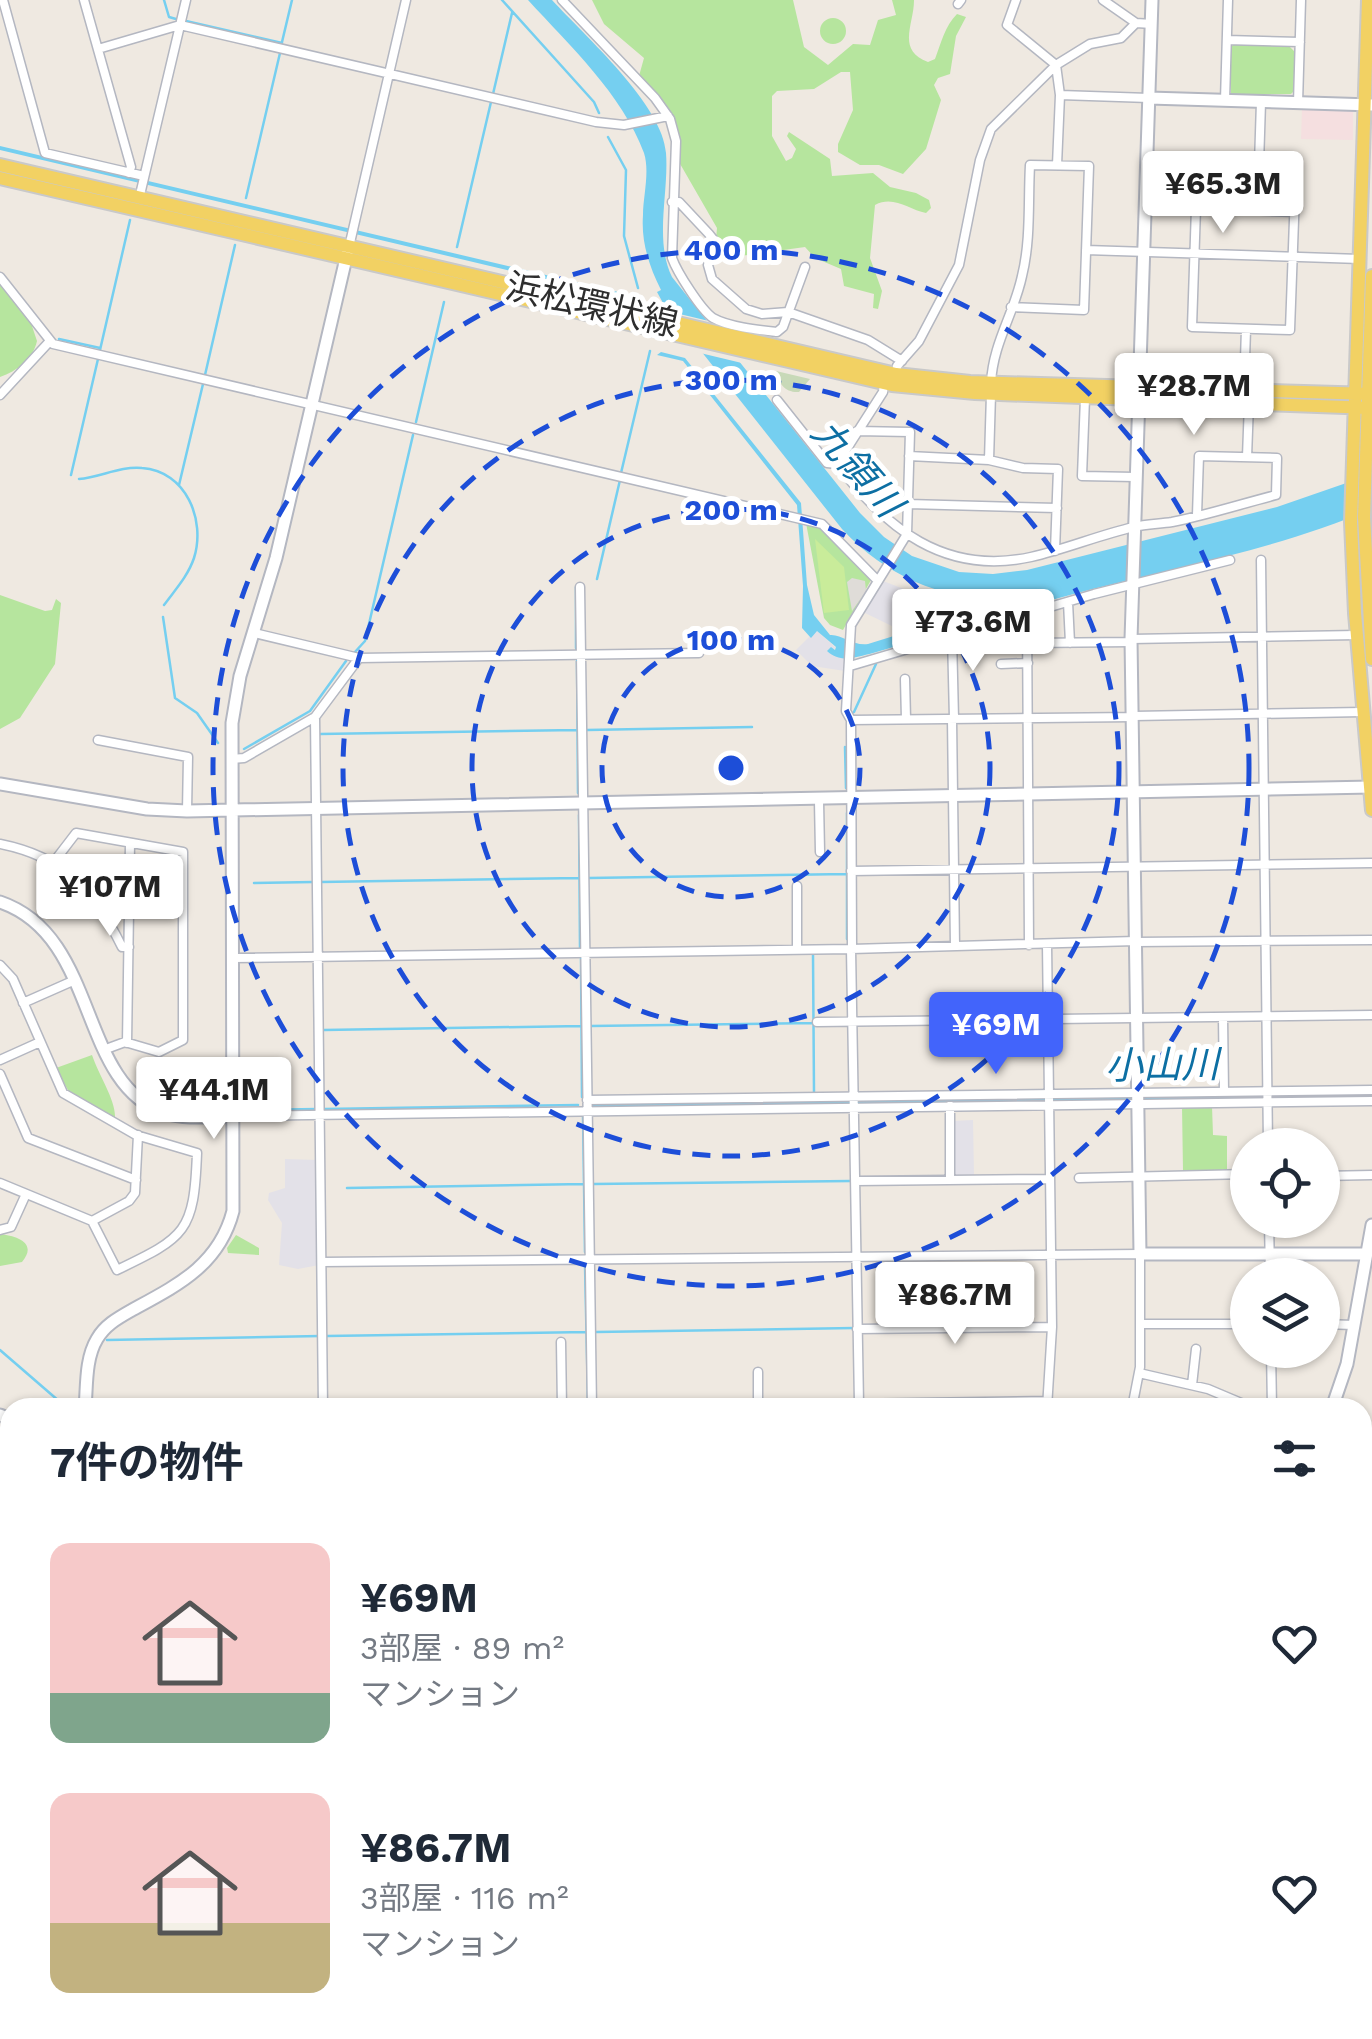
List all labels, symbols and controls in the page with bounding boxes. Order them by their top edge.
pin: ¥65.3M [1142,151,1304,236]
text: ¥65.3M [1164,164,1282,202]
text: 400 m [684,232,778,267]
street label: 浜松環状線 [502,265,682,345]
pin: ¥28.7M [1113,353,1275,438]
text: 300 m [684,362,778,397]
text: ¥28.7M [1137,366,1251,404]
water label: 九領川 [803,411,914,528]
text: 200 m [684,492,778,527]
pin: ¥73.6M [892,589,1054,674]
text: ¥73.6M [914,602,1032,640]
text: 100 m [687,622,775,657]
centre of rings [713,750,749,786]
pin: ¥107M [40,854,180,939]
text: ¥107M [58,867,162,905]
pin: ¥69M [937,992,1055,1077]
text: ¥69M [951,1005,1041,1043]
water label: 小山川 [1105,1042,1223,1088]
pin: ¥44.1M [133,1057,295,1142]
text: ¥44.1M [158,1070,270,1108]
map controls [1230,1128,1340,1368]
button: locate [1230,1128,1340,1238]
button: layers [1230,1258,1340,1368]
pin: ¥86.7M [874,1262,1036,1347]
text: ¥86.7M [897,1275,1013,1313]
icon: filters [1267,1431,1322,1486]
text: 7件の物件 [50,1438,244,1487]
text: ¥69M [360,1573,478,1622]
icon: home [130,1583,250,1703]
icon: heart [1267,1616,1322,1671]
text: 3部屋 · 89 m² [360,1629,564,1667]
text: マンション [360,1675,520,1713]
text: ¥86.7M [360,1823,511,1872]
icon: home [130,1833,250,1953]
icon: heart [1267,1866,1322,1921]
text: 3部屋 · 116 m² [360,1879,569,1917]
text: マンション [360,1925,520,1963]

